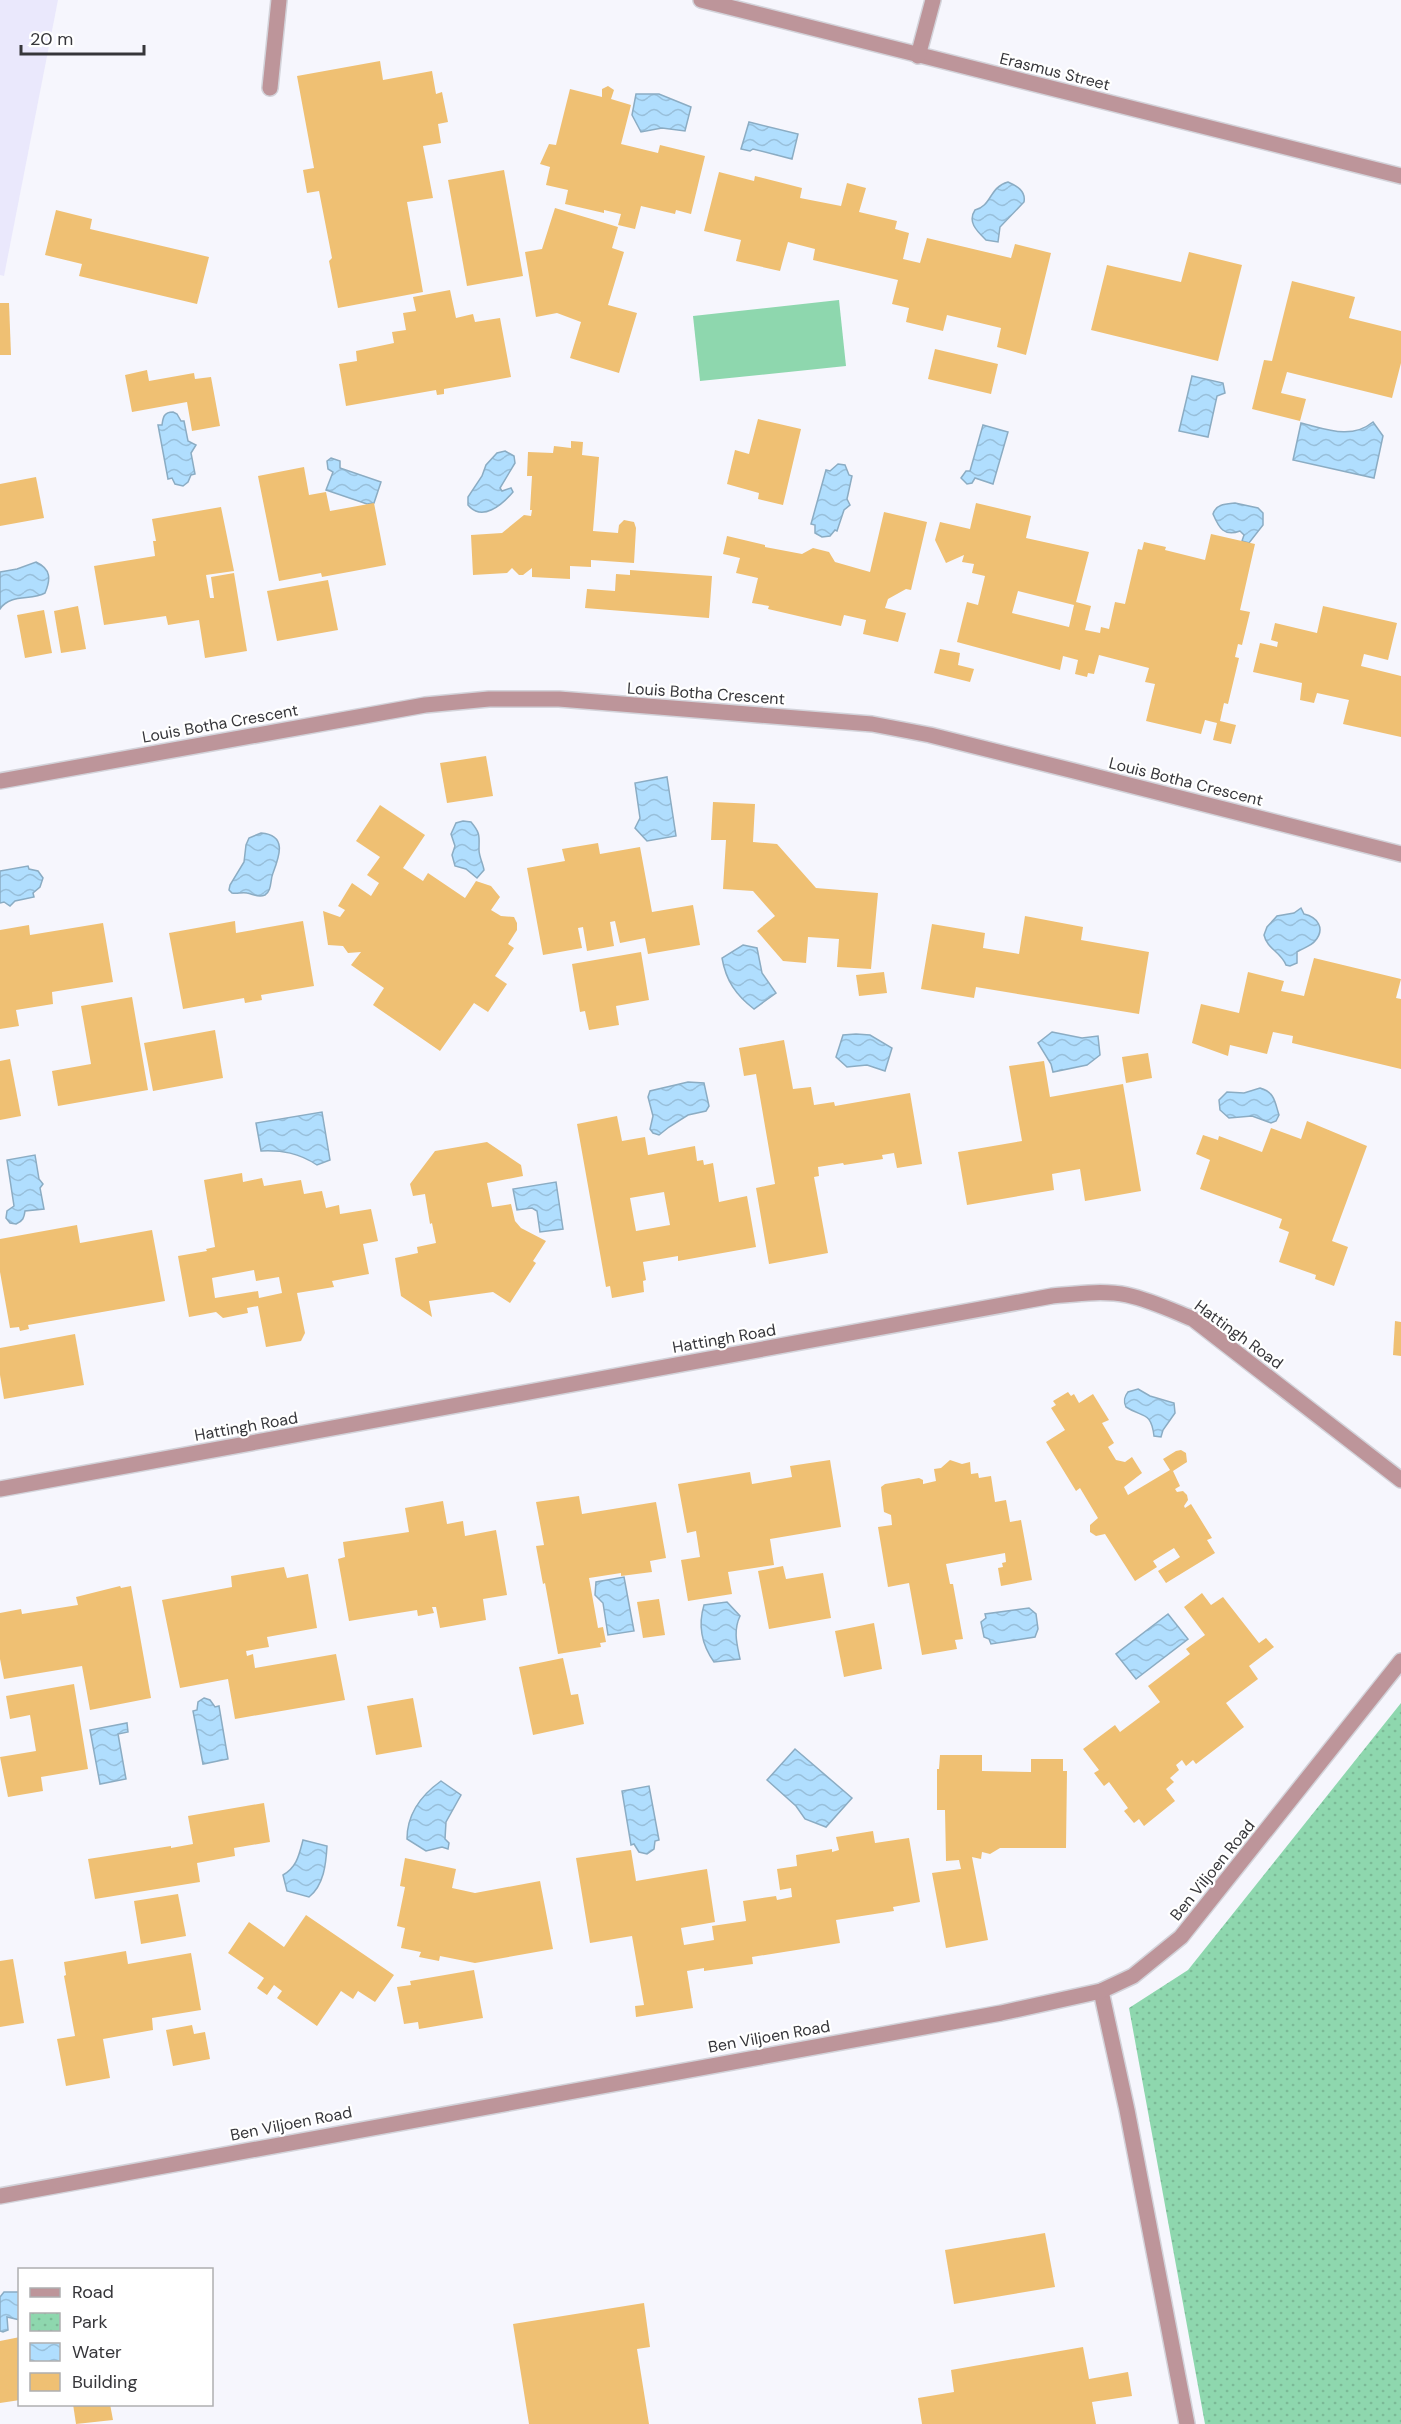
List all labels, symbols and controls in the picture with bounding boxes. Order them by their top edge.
scale bar [21,18,144,56]
text: 20 m [30,27,73,51]
street label: Erasmus Street [998,48,1112,95]
street label: Louis Botha Crescent [626,678,786,709]
street label: Louis Botha Crescent [140,699,300,748]
street label: Louis Botha Crescent [1107,752,1265,811]
street label: Hattingh Road [1190,1295,1287,1374]
street label: Hattingh Road [671,1319,777,1358]
street label: Hattingh Road [193,1407,299,1446]
street label: Ben Viljoen Road [1165,1816,1259,1925]
street label: Ben Viljoen Road [706,2015,832,2058]
street label: Ben Viljoen Road [228,2101,354,2146]
legend [18,2268,213,2406]
text: Road [72,2280,114,2304]
text: Park [72,2310,108,2334]
text: Water [72,2340,122,2364]
text: Building [72,2370,137,2394]

